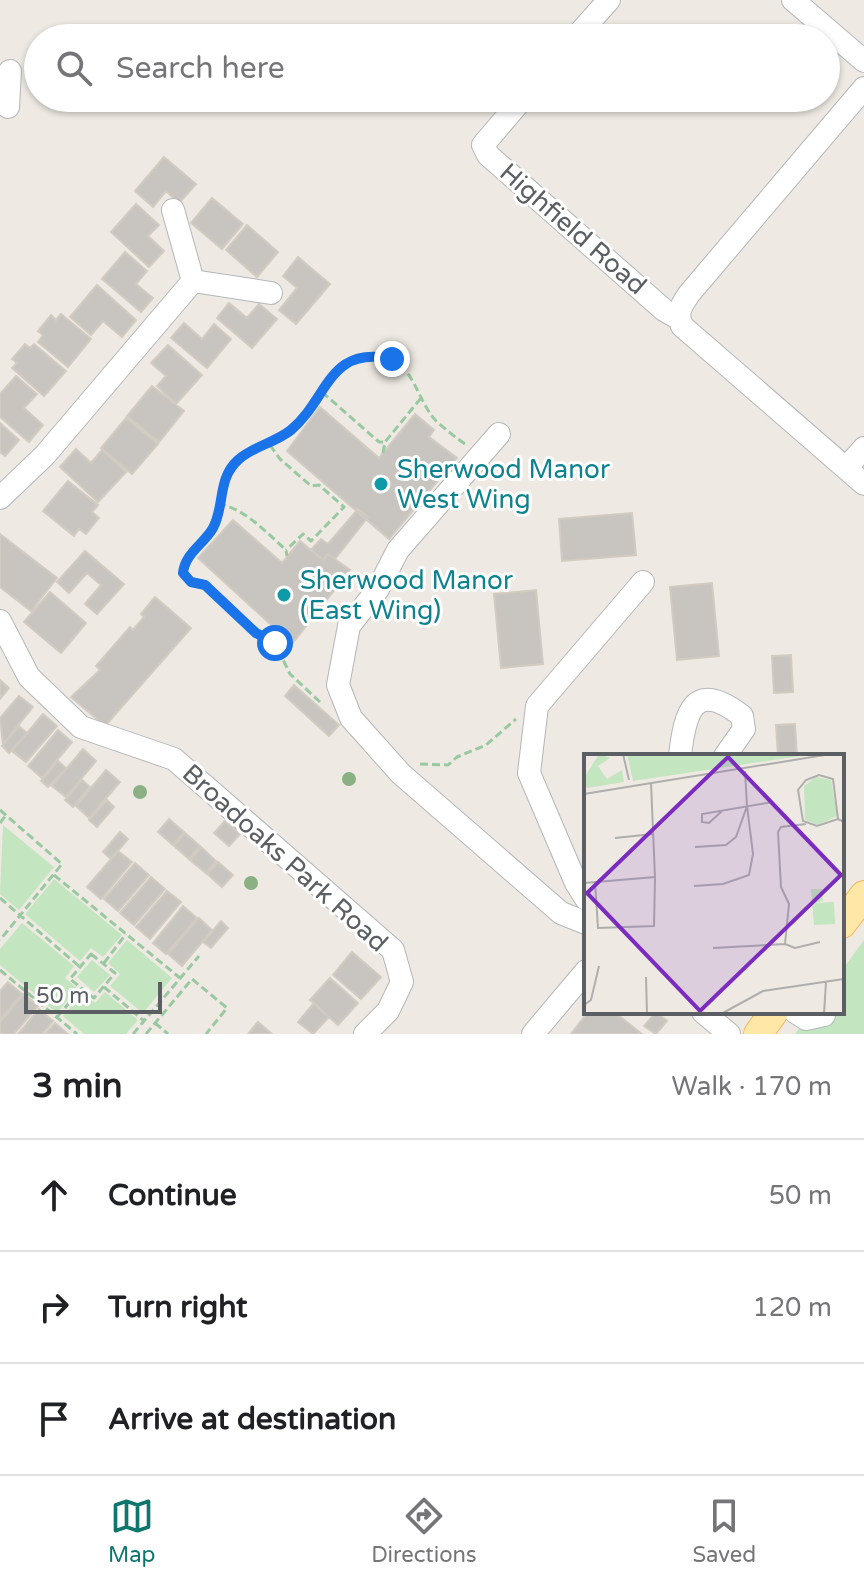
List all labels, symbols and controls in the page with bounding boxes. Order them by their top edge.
search box [24,24,840,112]
icon: search [52,46,96,90]
text: Search here [116,50,285,87]
street label: Highfield Road [493,157,653,301]
route end [374,341,410,377]
place label: Sherwood Manor West Wing [397,454,610,515]
marker: Sherwood Manor West Wing [372,475,390,493]
place label: Sherwood Manor (East Wing) [300,565,513,626]
marker: Sherwood Manor (East Wing) [275,586,293,604]
route start [257,625,293,661]
inset map [584,754,844,1014]
street label: Broadoaks Park Road [176,758,394,958]
scale bar [24,978,162,1014]
text: 50 m [36,983,90,1009]
text: 3 min [32,1066,123,1107]
text: Walk · 170 m [672,1071,832,1102]
icon: ahead [32,1173,76,1217]
text: Continue [108,1177,237,1214]
text: 50 m [769,1180,832,1211]
icon: right [32,1285,76,1329]
text: Turn right [108,1289,248,1326]
text: 120 m [752,1292,832,1323]
icon: arrive [32,1397,76,1441]
text: Arrive at destination [108,1401,396,1438]
tab: Map [108,1494,155,1568]
tab: Directions [371,1494,477,1568]
tab: Saved [692,1494,756,1568]

